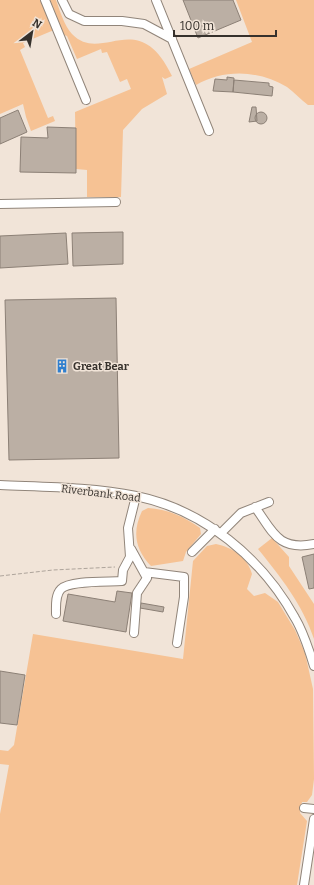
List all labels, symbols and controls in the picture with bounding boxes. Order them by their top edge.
north arrow [12,12,52,52]
scale bar [174,12,276,38]
text: N [30,16,44,32]
text: 100 m [180,19,215,33]
building icon: Great Bear [54,358,70,374]
place label: Great Bear [73,360,130,373]
street label: Riverbank Road [60,482,142,505]

